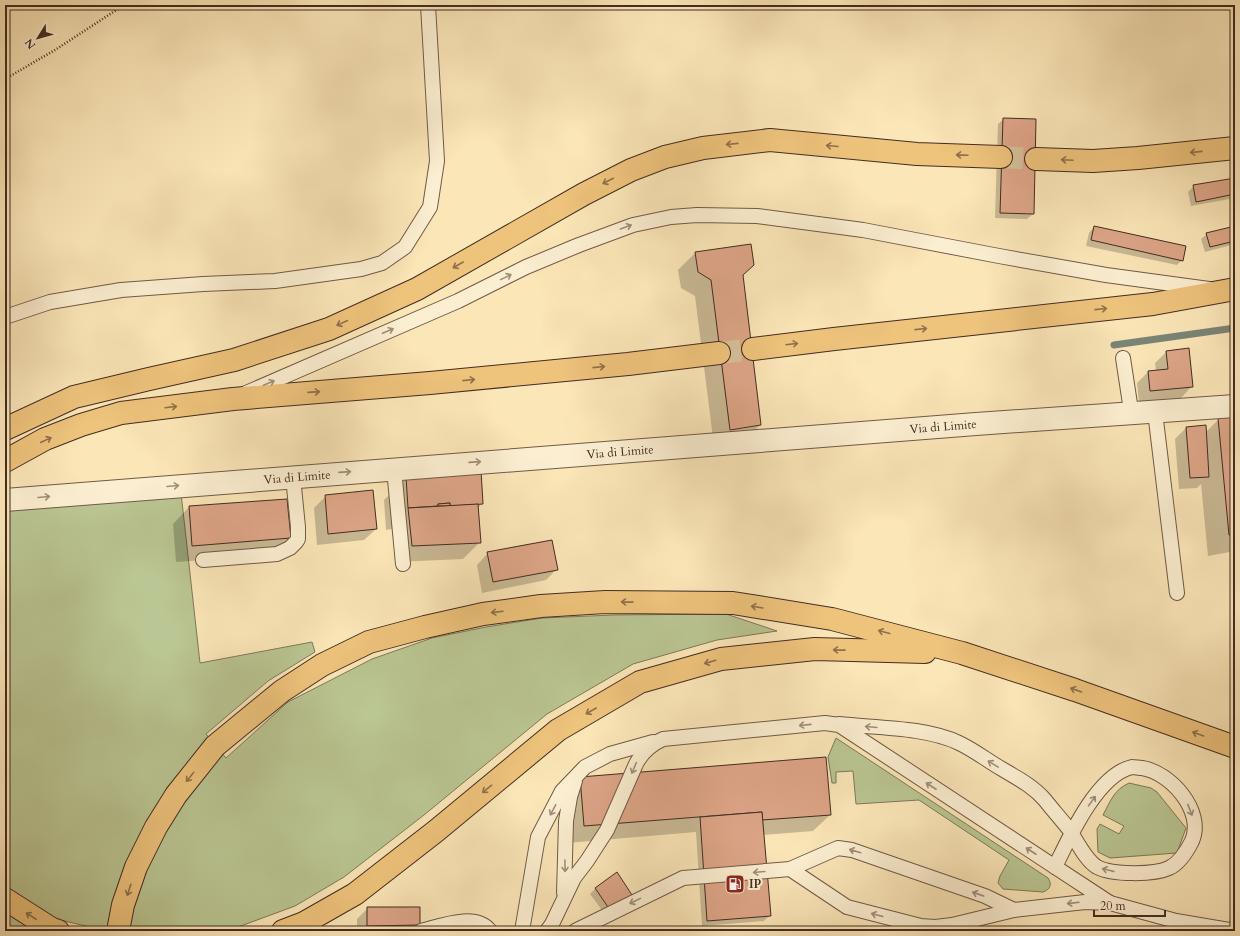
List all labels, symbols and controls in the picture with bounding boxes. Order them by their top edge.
north arrow [18,18,58,58]
text: N [21,35,39,52]
one-way arrow [726,141,739,148]
one-way arrow [826,142,839,149]
one-way arrow [1190,148,1203,156]
one-way arrow [956,152,969,159]
one-way arrow [1061,156,1074,164]
one-way arrow [602,178,614,186]
one-way arrow [620,223,632,231]
one-way arrow [452,262,464,270]
one-way arrow [500,273,512,280]
one-way arrow [1094,305,1107,313]
one-way arrow [336,320,348,328]
one-way arrow [914,325,927,333]
one-way arrow [382,327,394,335]
one-way arrow [785,340,798,348]
one-way arrow [592,363,605,370]
one-way arrow [462,376,475,383]
one-way arrow [262,379,274,386]
one-way arrow [307,389,320,396]
one-way arrow [164,403,177,410]
street label: Via di Limite [909,416,977,437]
one-way arrow [39,435,51,443]
street label: Via di Limite [586,441,654,462]
one-way arrow [468,459,481,466]
street label: Via di Limite [263,467,331,488]
one-way arrow [338,469,351,476]
one-way arrow [166,483,179,490]
one-way arrow [37,493,50,500]
one-way arrow [621,598,634,606]
one-way arrow [751,602,764,610]
one-way arrow [491,608,504,616]
one-way arrow [878,628,891,635]
one-way arrow [833,646,846,654]
one-way arrow [704,659,717,666]
one-way arrow [1070,686,1082,694]
one-way arrow [585,708,597,716]
one-way arrow [799,721,812,729]
one-way arrow [865,724,878,731]
one-way arrow [1192,730,1205,737]
one-way arrow [987,759,999,767]
one-way arrow [630,762,637,774]
one-way arrow [186,771,195,782]
one-way arrow [926,782,937,790]
one-way arrow [481,784,492,793]
one-way arrow [1088,795,1096,806]
one-way arrow [1187,803,1195,815]
one-way arrow [548,804,556,816]
one-way arrow [849,847,862,854]
one-way arrow [1026,847,1037,855]
one-way arrow [561,859,569,872]
one-way arrow [1102,866,1115,873]
one-way arrow [753,868,766,875]
fuel station icon: IP [724,873,746,895]
place label: IP [749,876,762,892]
one-way arrow [124,884,132,896]
one-way arrow [972,890,985,897]
scale bar [1094,892,1165,918]
one-way arrow [629,898,641,905]
text: 20 m [1100,898,1127,914]
one-way arrow [1067,899,1080,907]
one-way arrow [25,911,37,919]
one-way arrow [871,911,884,918]

